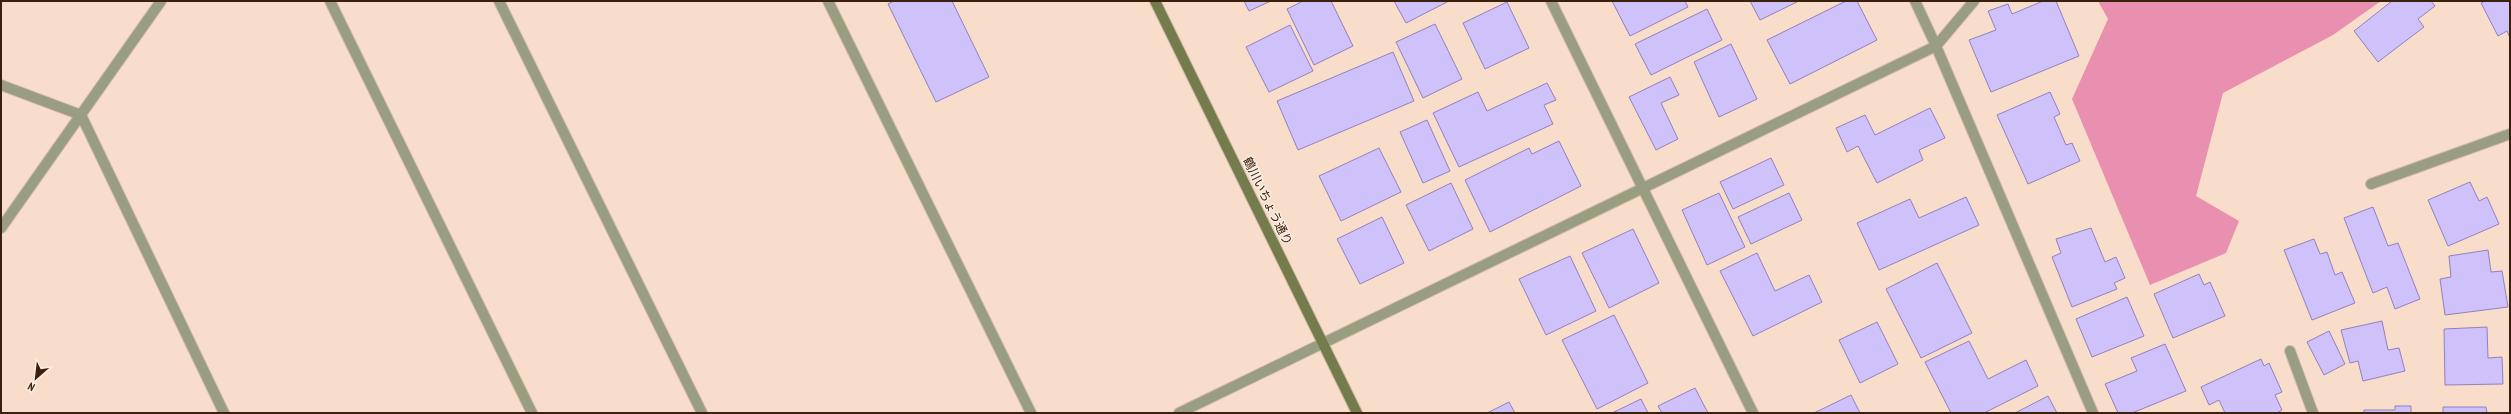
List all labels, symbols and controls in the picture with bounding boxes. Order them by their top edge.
street label: 鶴川いちょう通り [1240,155,1296,247]
north arrow [16,358,56,398]
text: N [25,379,37,394]

